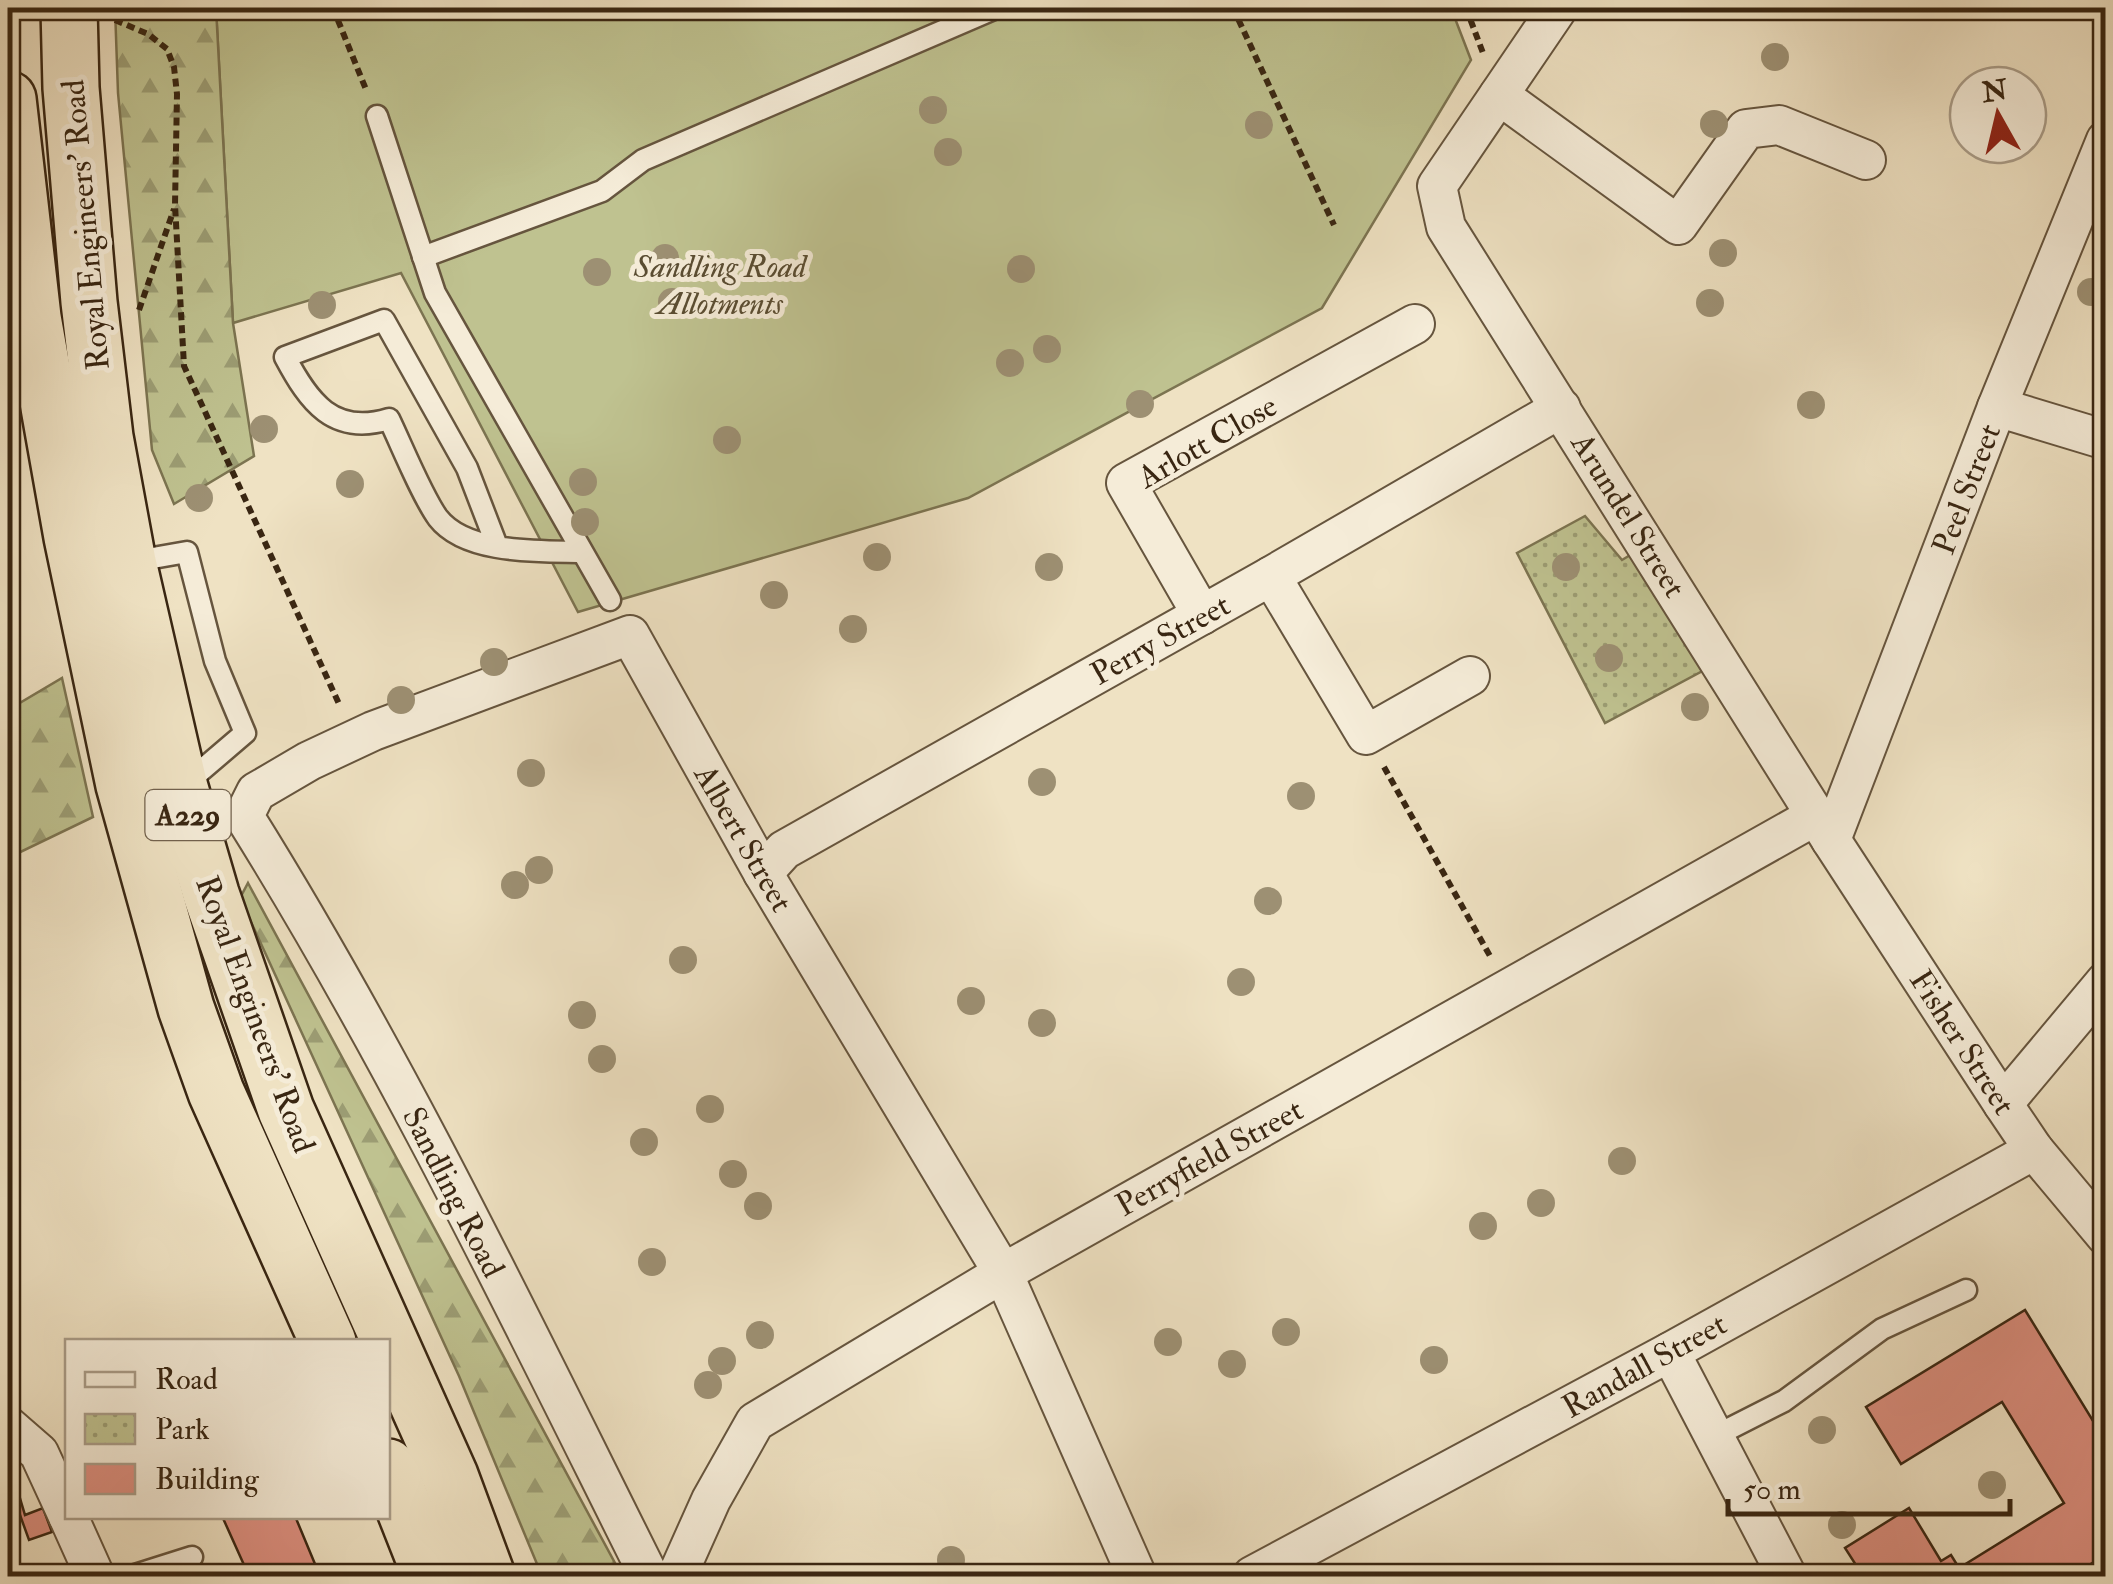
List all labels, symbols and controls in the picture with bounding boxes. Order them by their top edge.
north arrow [1948,65,2048,165]
text: N [1979,73,2010,111]
street label: Royal Engineers' Road [53,78,119,372]
park label: Sandling Road Allotments [633,247,809,324]
street label: Arlott Close [1130,386,1284,498]
street label: Peel Street [1924,418,2010,560]
street label: Arundel Street [1561,425,1695,605]
street label: Perry Street [1084,585,1237,694]
street label: Albert Street [684,757,801,919]
road number: A229 [146,790,230,840]
street label: Royal Engineers' Road [186,871,324,1158]
street label: Fisher Street [1900,962,2024,1123]
street label: Perryfield Street [1109,1090,1310,1226]
street label: Sandling Road [393,1101,513,1284]
street label: Randall Street [1555,1304,1734,1427]
legend [65,1339,390,1519]
text: Road [155,1361,218,1398]
text: Park [155,1411,210,1448]
scale bar [1728,1454,2010,1516]
text: Building [155,1461,260,1498]
text: 50 m [1743,1471,1801,1508]

